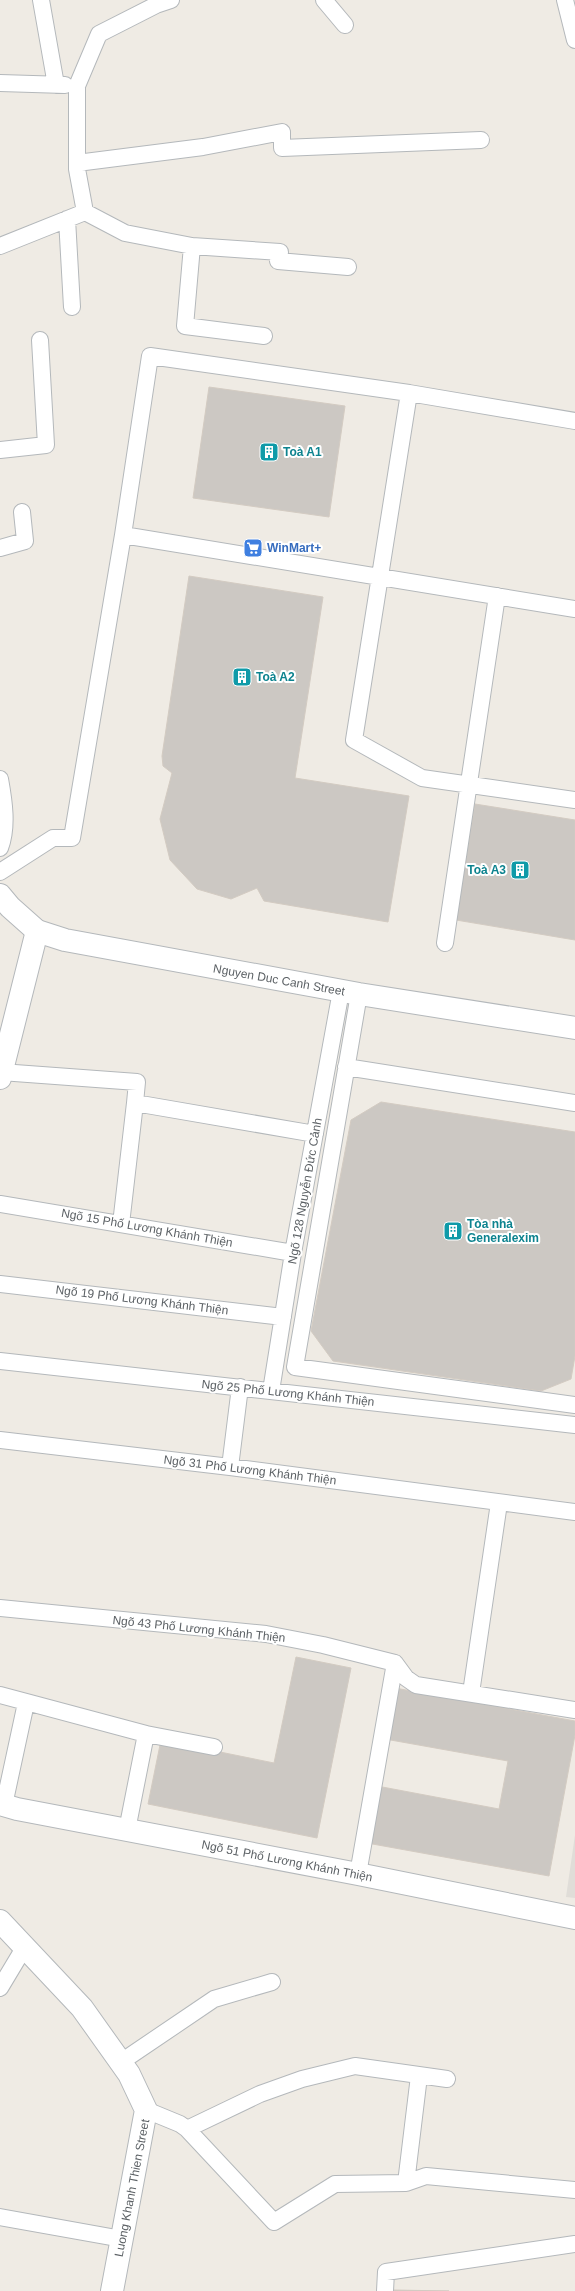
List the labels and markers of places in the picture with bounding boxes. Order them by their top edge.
building icon: Toà A1 [258,441,280,463]
place label: Toà A1 [283,445,322,459]
supermarket icon: WinMart+ [242,537,264,559]
place label: WinMart+ [267,541,321,555]
building icon: Toà A2 [231,666,253,688]
place label: Toà A2 [256,670,295,684]
building icon: Toà A3 [509,859,531,881]
place label: Toà A3 [467,863,506,877]
place label: Tòa nhà Generalexim [467,1217,539,1245]
building icon: Tòa nhà Generalexim [442,1220,464,1242]

